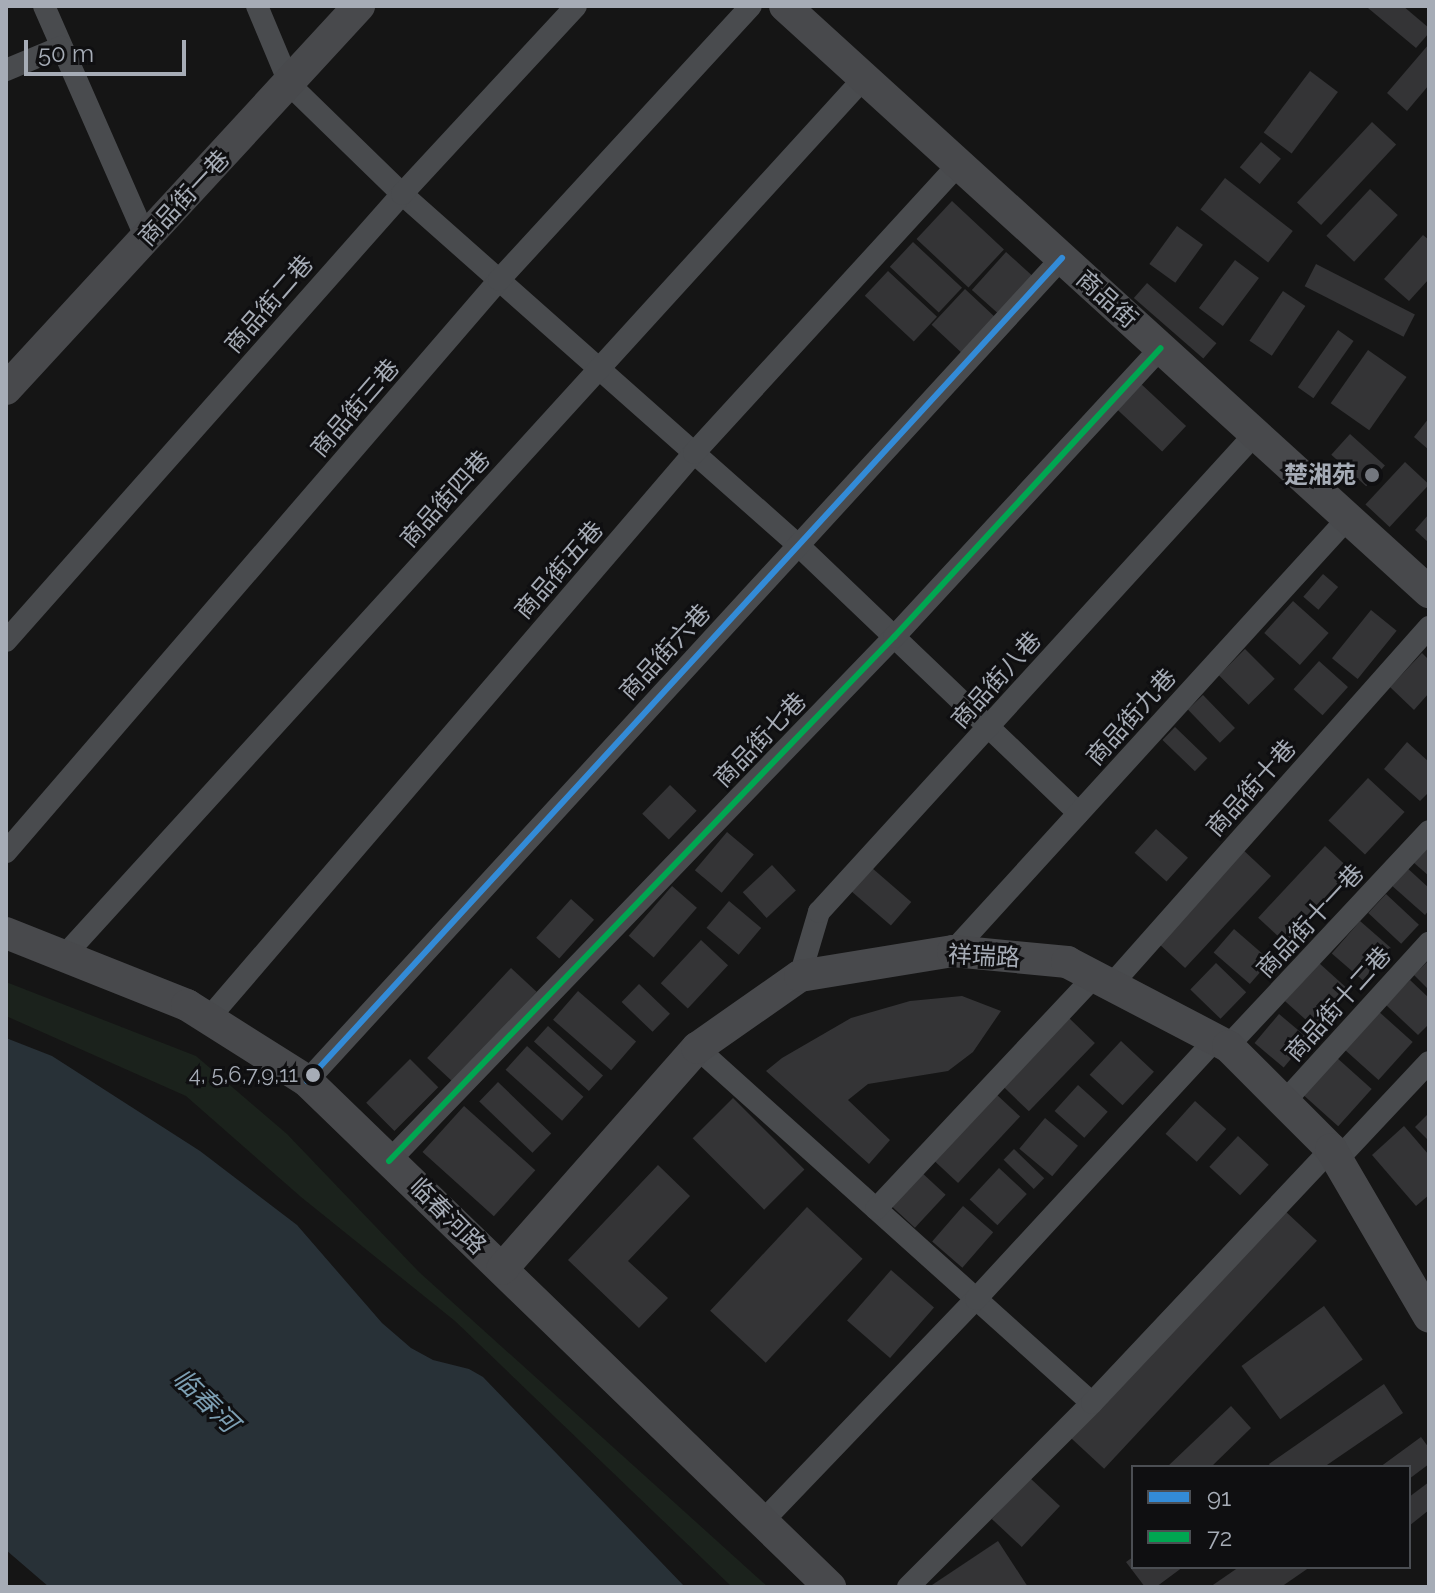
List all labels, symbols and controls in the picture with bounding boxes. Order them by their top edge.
scale bar [28,24,190,74]
text: 50 m [38,39,94,68]
street label: 商品街一巷 [133,144,235,252]
street label: 商品街二巷 [219,249,319,359]
street label: 商品街 [1071,264,1143,334]
street label: 商品街三巷 [305,353,405,463]
street label: 商品街四巷 [394,445,496,553]
place label: 楚湘苑 [1284,461,1356,489]
marker: 楚湘苑 [1363,466,1381,484]
street label: 商品街五巷 [509,515,609,625]
street label: 商品街六巷 [614,598,716,706]
street label: 商品街八巷 [945,626,1047,734]
street label: 商品街九巷 [1080,663,1182,771]
street label: 商品街七巷 [708,687,812,793]
street label: 商品街十巷 [1200,734,1302,842]
street label: 商品街十一巷 [1250,859,1370,983]
street label: 祥瑞路 [947,940,1021,972]
street label: 商品街十二巷 [1279,941,1397,1067]
place label: 4, 5,6,7,9,11 [189,1062,298,1088]
marker: 4, 5,6,7,9,11 [305,1067,321,1083]
street label: 临春河路 [404,1172,492,1260]
water label: 临春河 [166,1363,244,1439]
legend [1131,1465,1411,1569]
text: 91 [1207,1483,1231,1512]
text: 72 [1207,1523,1232,1552]

